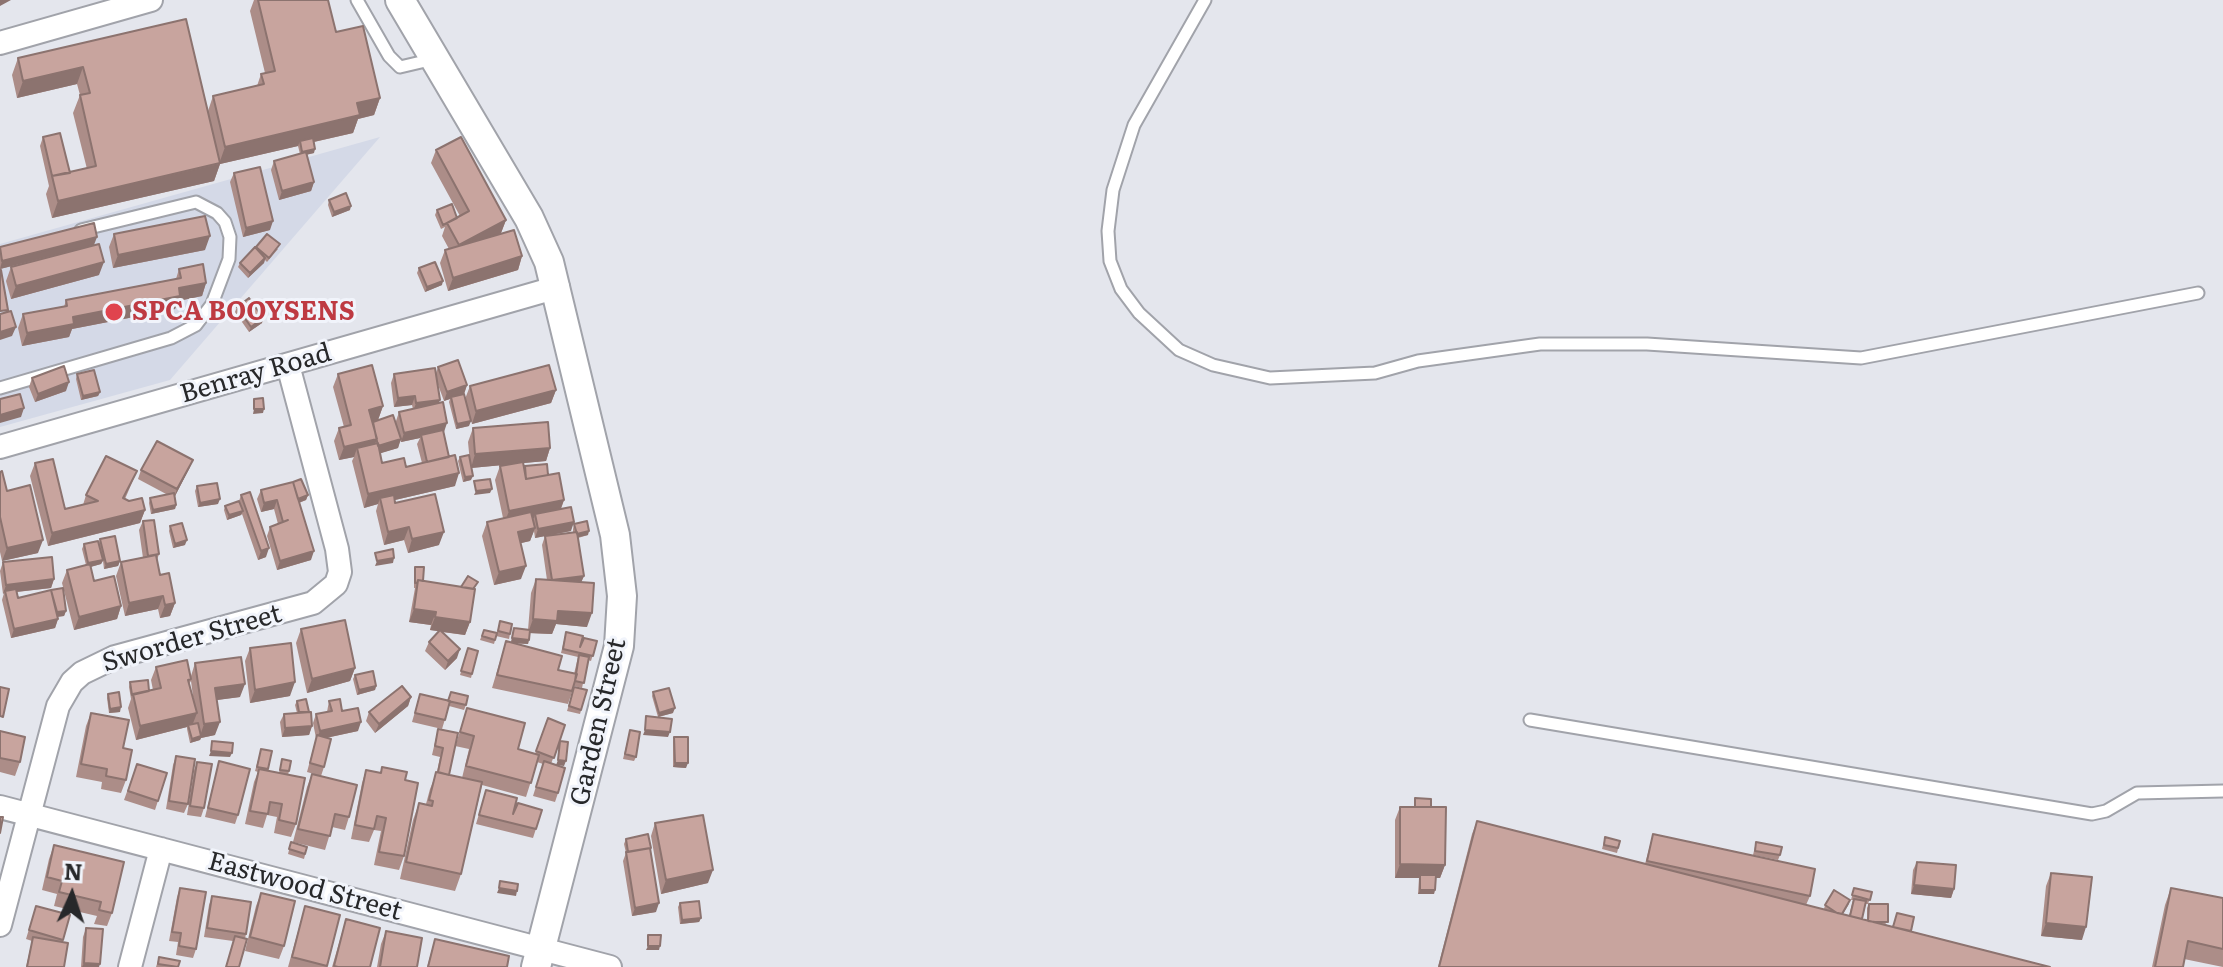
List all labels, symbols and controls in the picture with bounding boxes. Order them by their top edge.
place label: SPCA BOOYSENS [132,296,355,328]
marker: SPCA BOOYSENS [103,301,125,323]
street label: Benray Road [177,338,335,410]
street label: Sworder Street [99,599,285,679]
street label: Garden Street [565,635,633,809]
street label: Eastwood Street [205,846,405,928]
text: N [63,854,83,887]
north arrow [32,855,112,935]

